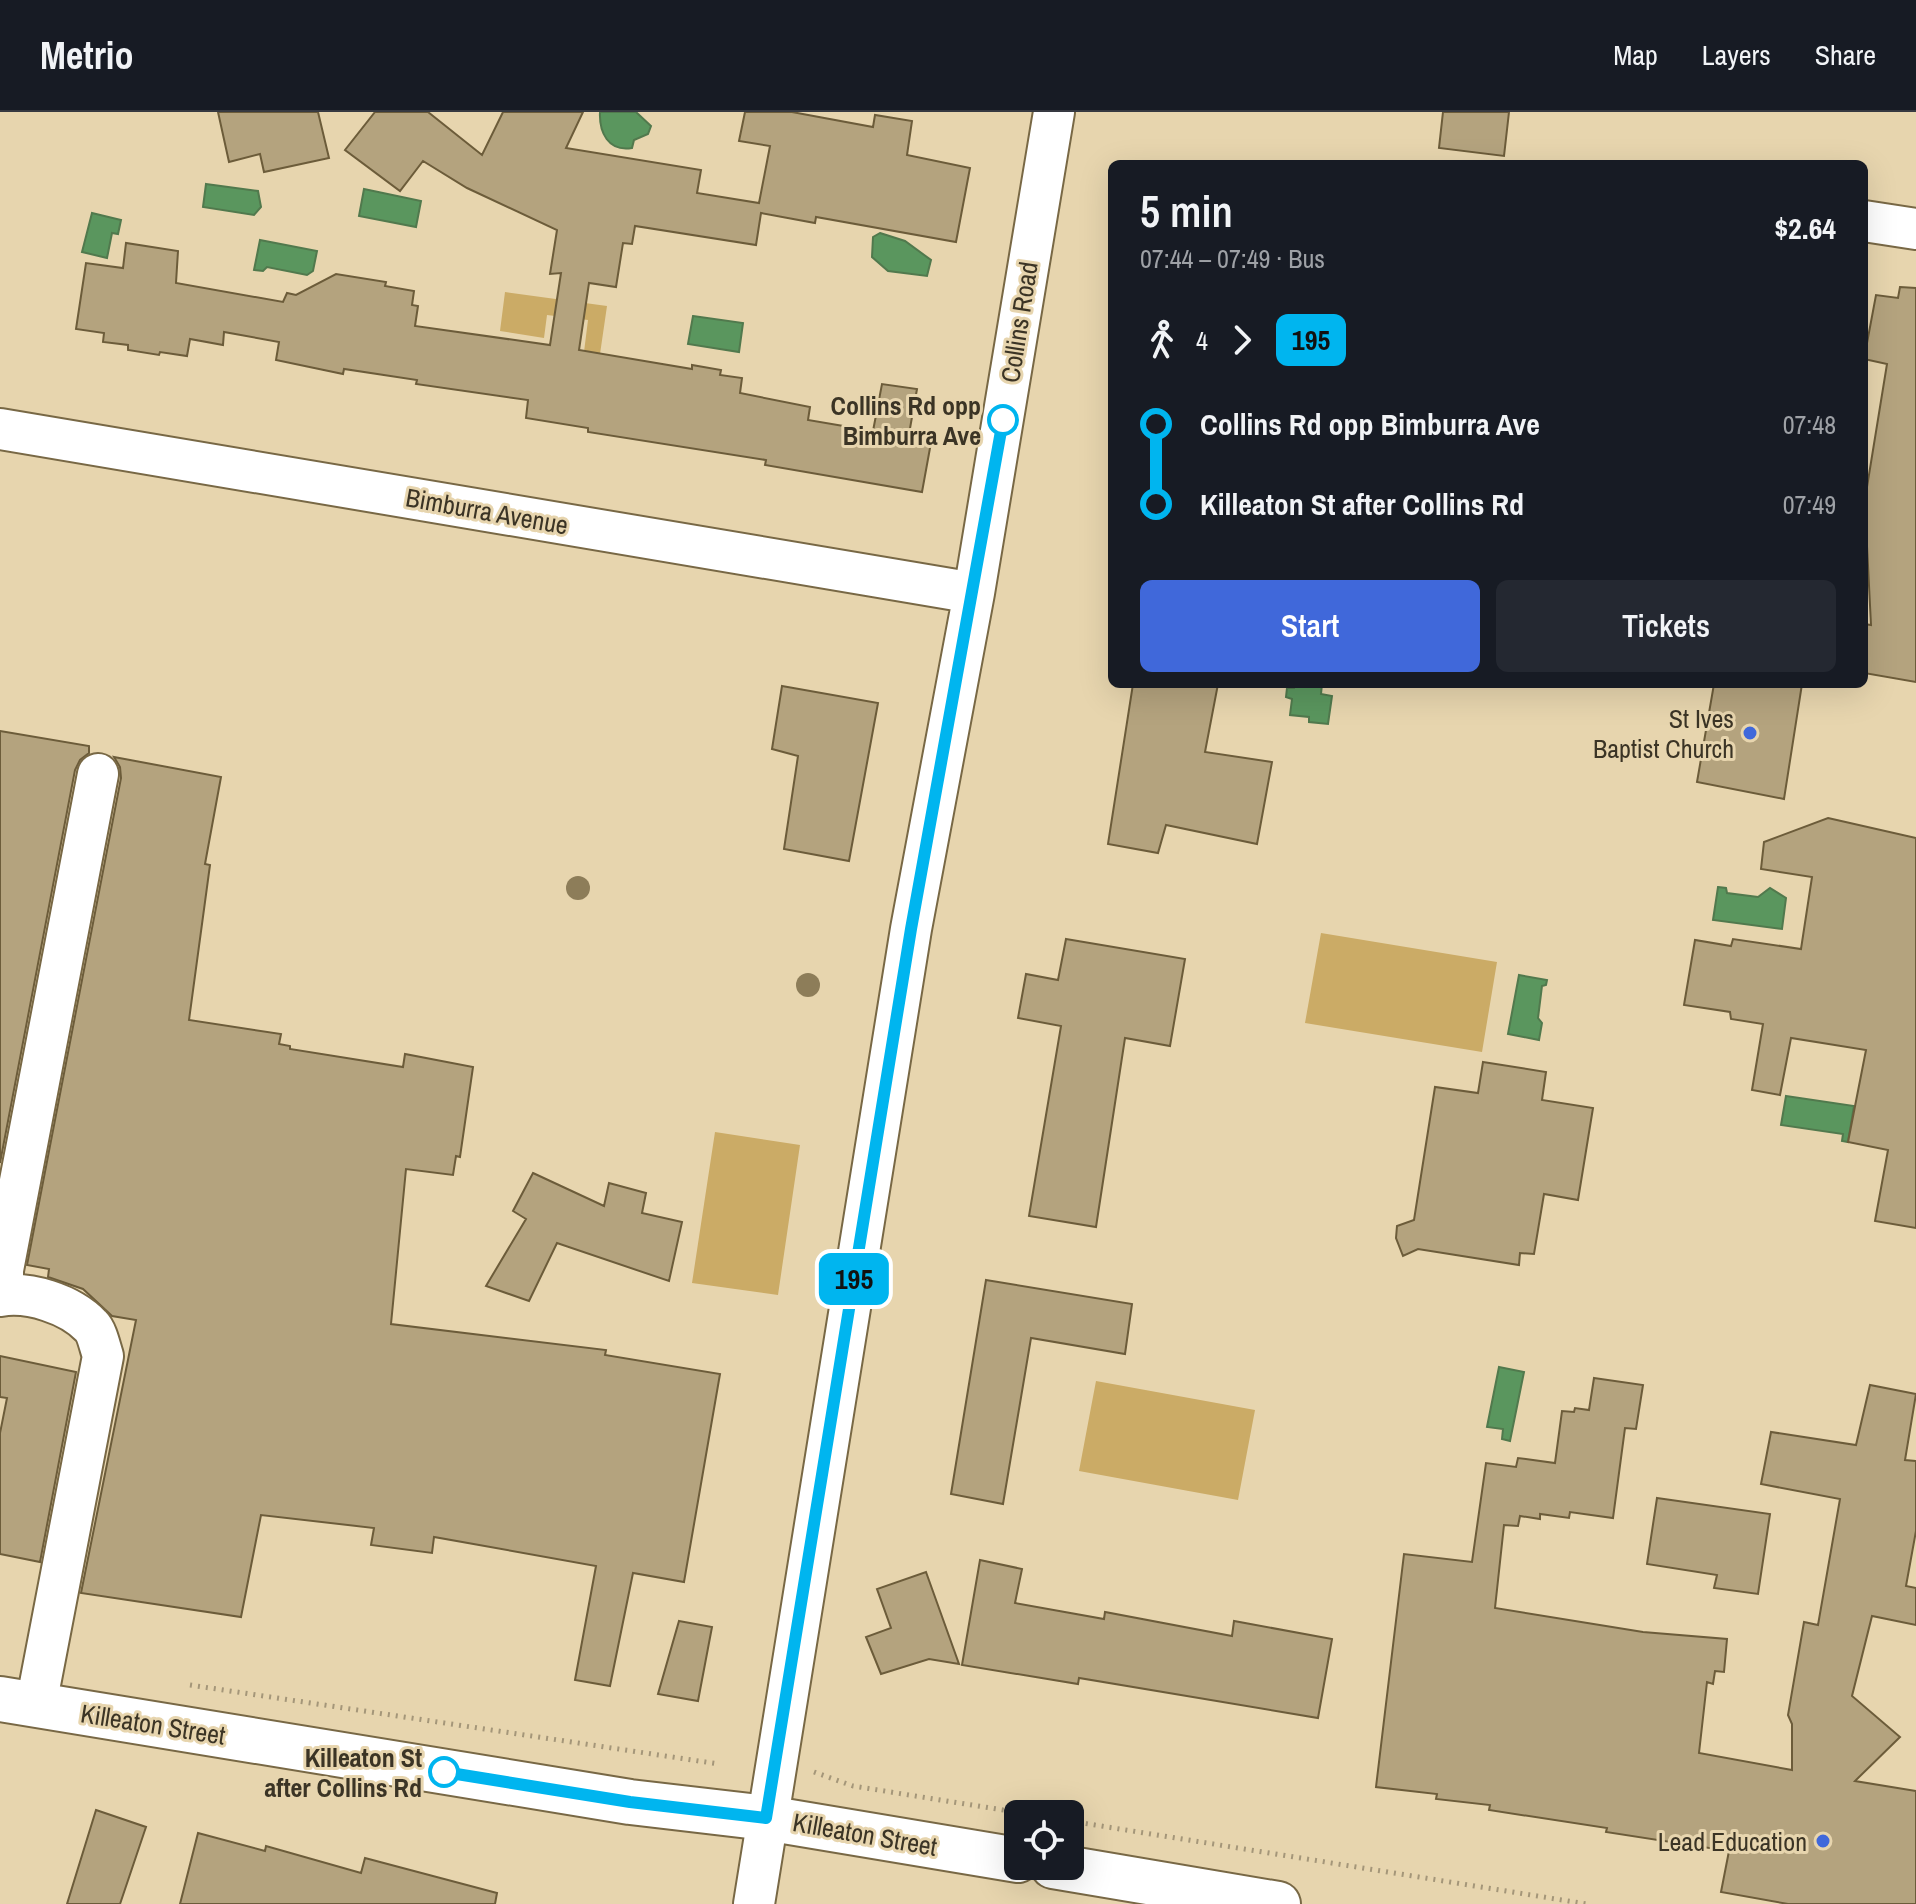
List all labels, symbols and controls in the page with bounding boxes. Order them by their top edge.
text: Metrio [40,30,133,81]
text: Map [1613,36,1658,74]
text: Layers [1702,36,1771,74]
text: Share [1815,36,1876,74]
text: 5 min [1140,181,1233,241]
text: $2.64 [1774,208,1836,248]
text: 07:44 – 07:49 · Bus [1140,241,1325,276]
street label: Collins Road [992,259,1046,385]
icon: walk [1140,318,1184,362]
icon: forward [1220,318,1264,362]
text: 195 [1292,321,1330,359]
text: 4 [1196,323,1208,358]
place label: Collins Rd opp Bimburra Ave [831,388,981,453]
text: Collins Rd opp Bimburra Ave [1200,404,1540,444]
marker: Collins Rd opp Bimburra Ave [988,405,1018,435]
text: 07:48 [1783,407,1836,442]
street label: Bimburra Avenue [403,479,571,543]
text: Killeaton St after Collins Rd [1200,484,1524,524]
text: 07:49 [1783,487,1836,522]
button: Start [1140,580,1480,672]
button: Tickets [1496,580,1836,672]
place label: St Ives Baptist Church [1593,701,1734,766]
marker: St Ives Baptist Church [1741,724,1759,742]
line badge: 195 [808,1253,900,1305]
text: 195 [835,1260,873,1298]
street label: Killeaton Street [78,1695,228,1753]
place label: Killeaton St after Collins Rd [264,1740,422,1805]
marker: Killeaton St after Collins Rd [429,1757,459,1787]
map controls [1004,1800,1084,1880]
button: locate [1004,1800,1084,1880]
street label: Killeaton Street [790,1804,940,1864]
place label: Lead Education [1658,1824,1807,1859]
marker: Lead Education [1814,1832,1832,1850]

